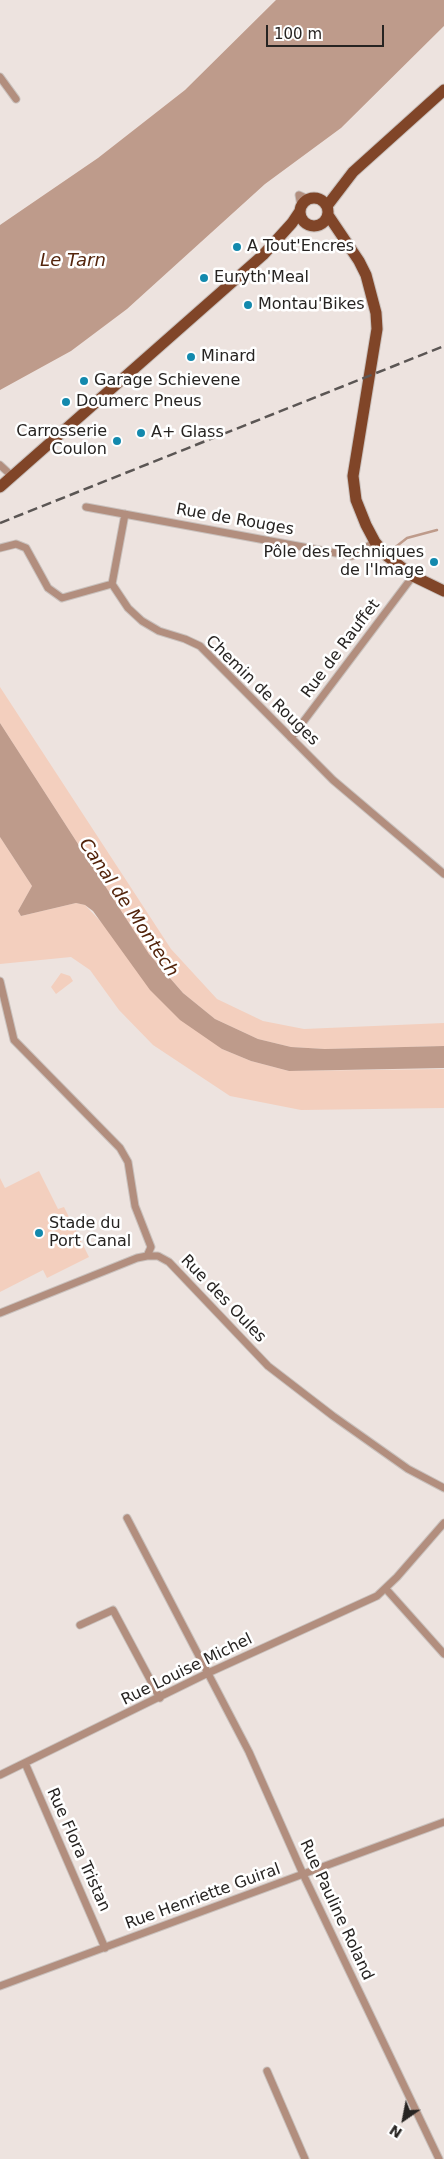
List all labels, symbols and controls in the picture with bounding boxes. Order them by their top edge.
scale bar [269,15,386,47]
text: 100 m [274,25,322,43]
place label: A Tout'Encres [247,237,354,257]
marker: A Tout'Encres [231,241,243,253]
water label: Le Tarn [40,250,106,272]
place label: Euryth'Meal [214,268,309,288]
marker: Euryth'Meal [198,272,210,284]
place label: Montau'Bikes [258,295,365,315]
marker: Montau'Bikes [242,299,254,311]
place label: Minard [201,347,256,367]
marker: Minard [185,351,197,363]
place label: Garage Schievene [94,371,240,391]
marker: Garage Schievene [78,375,90,387]
place label: Doumerc Pneus [76,392,202,412]
marker: Doumerc Pneus [60,396,72,408]
place label: Carrosserie Coulon [16,422,107,460]
place label: A+ Glass [151,423,224,443]
marker: A+ Glass [135,427,147,439]
marker: Carrosserie Coulon [111,435,123,447]
street label: Rue de Rouges [175,500,295,540]
place label: Pôle des Techniques de l'Image [263,543,424,581]
marker: Pôle des Techniques de l'Image [428,556,440,568]
street label: Rue de Rauffet [298,596,384,702]
street label: Chemin de Rouges [201,632,323,750]
water label: Canal de Montech [74,835,182,981]
place label: Stade du Port Canal [49,1214,131,1252]
marker: Stade du Port Canal [33,1227,45,1239]
street label: Rue des Oules [176,1251,270,1347]
street label: Rue Louise Michel [118,1630,256,1710]
street label: Rue Flora Tristan [42,1785,114,1915]
street label: Rue Pauline Roland [295,1837,377,1983]
street label: Rue Henriette Guiral [123,1860,283,1934]
north arrow [379,2094,429,2144]
text: N [387,2122,405,2141]

